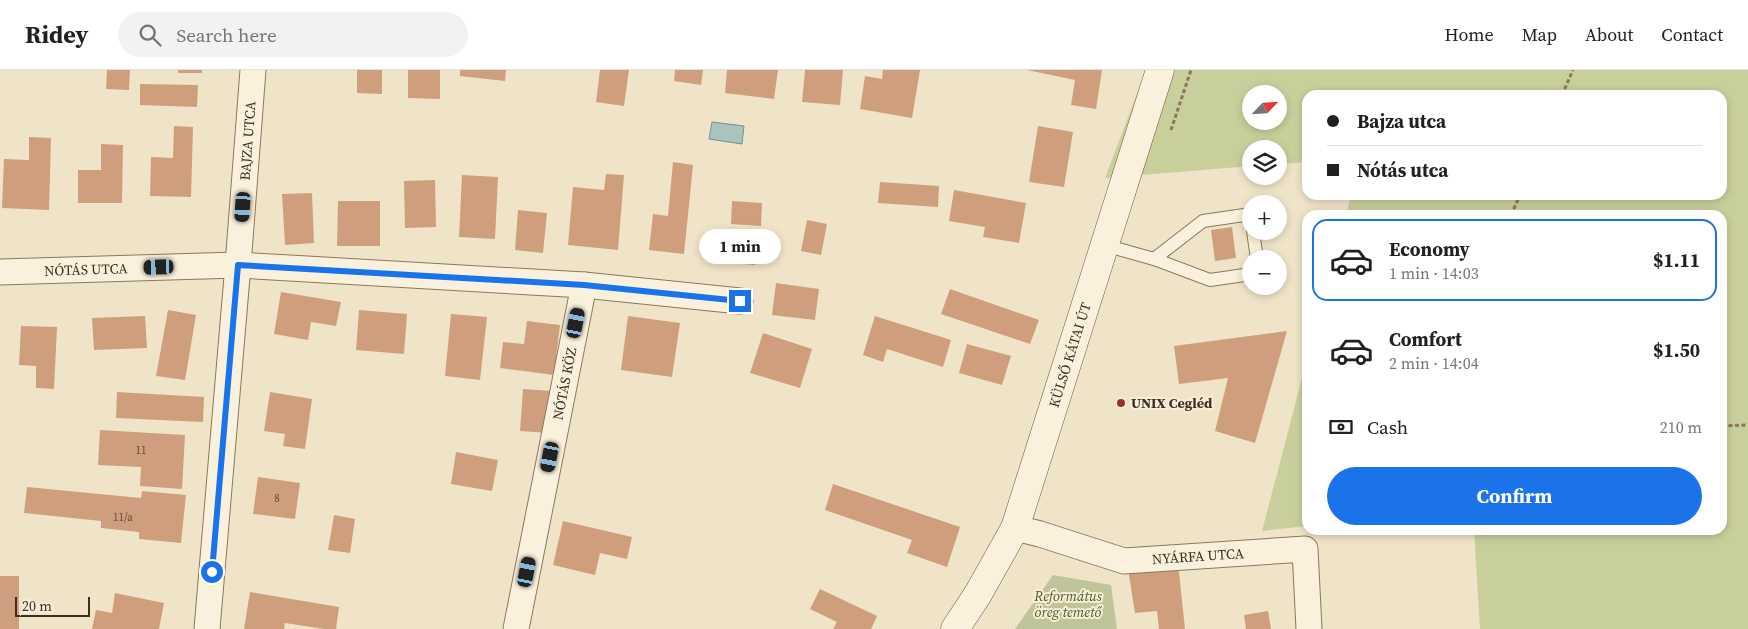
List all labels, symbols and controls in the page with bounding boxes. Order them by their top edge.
search box [118,12,468,57]
text: Ridey [25,18,88,51]
icon: search [136,21,164,49]
text: Search here [176,22,277,48]
text: Home [1445,22,1494,47]
text: Map [1522,22,1557,47]
text: About [1585,22,1633,47]
text: Contact [1661,22,1723,47]
north arrow [1242,85,1288,130]
map controls [1242,85,1287,295]
street label: BAJZA UTCA [235,100,261,181]
text: Bajza utca [1357,108,1446,134]
button: layers [1242,140,1287,185]
text: Nótás utca [1357,157,1448,183]
car [234,192,251,222]
button: + [1242,195,1287,240]
callout: 1 min [699,228,781,264]
text: 1 min [719,235,761,257]
text: Economy [1389,236,1470,262]
icon: car [1329,238,1374,283]
text: $1.11 [1653,247,1700,273]
button: − [1242,250,1287,295]
street label: NÓTÁS UTCA [44,258,129,281]
car [143,259,174,275]
text: 1 min · 14:03 [1389,262,1479,284]
route end [729,290,751,312]
street label: KÜLSŐ KÁTAI ÚT [1044,299,1096,410]
car [565,307,586,339]
text: Comfort [1389,326,1462,352]
icon: car [1329,328,1374,373]
text: $1.50 [1653,337,1700,363]
street label: NÓTÁS KÖZ [548,345,581,422]
text: 2 min · 14:04 [1389,352,1479,374]
place label: UNIX Cegléd [1131,393,1213,413]
marker: UNIX Cegléd [1115,397,1127,409]
icon: cash [1327,413,1355,441]
text: Cash [1367,414,1408,440]
text: 210 m [1660,416,1702,438]
car [539,441,560,473]
house number: 11 [136,443,147,458]
button: Confirm [1327,467,1702,525]
house number: 8 [274,491,280,506]
house number: 11/a [113,510,133,525]
street label: NYÁRFA UTCA [1151,543,1245,569]
car [516,556,537,588]
route start [201,561,223,583]
park label: Református öreg temető [1033,586,1103,622]
scale bar [15,594,90,617]
text: 20 m [22,596,52,616]

